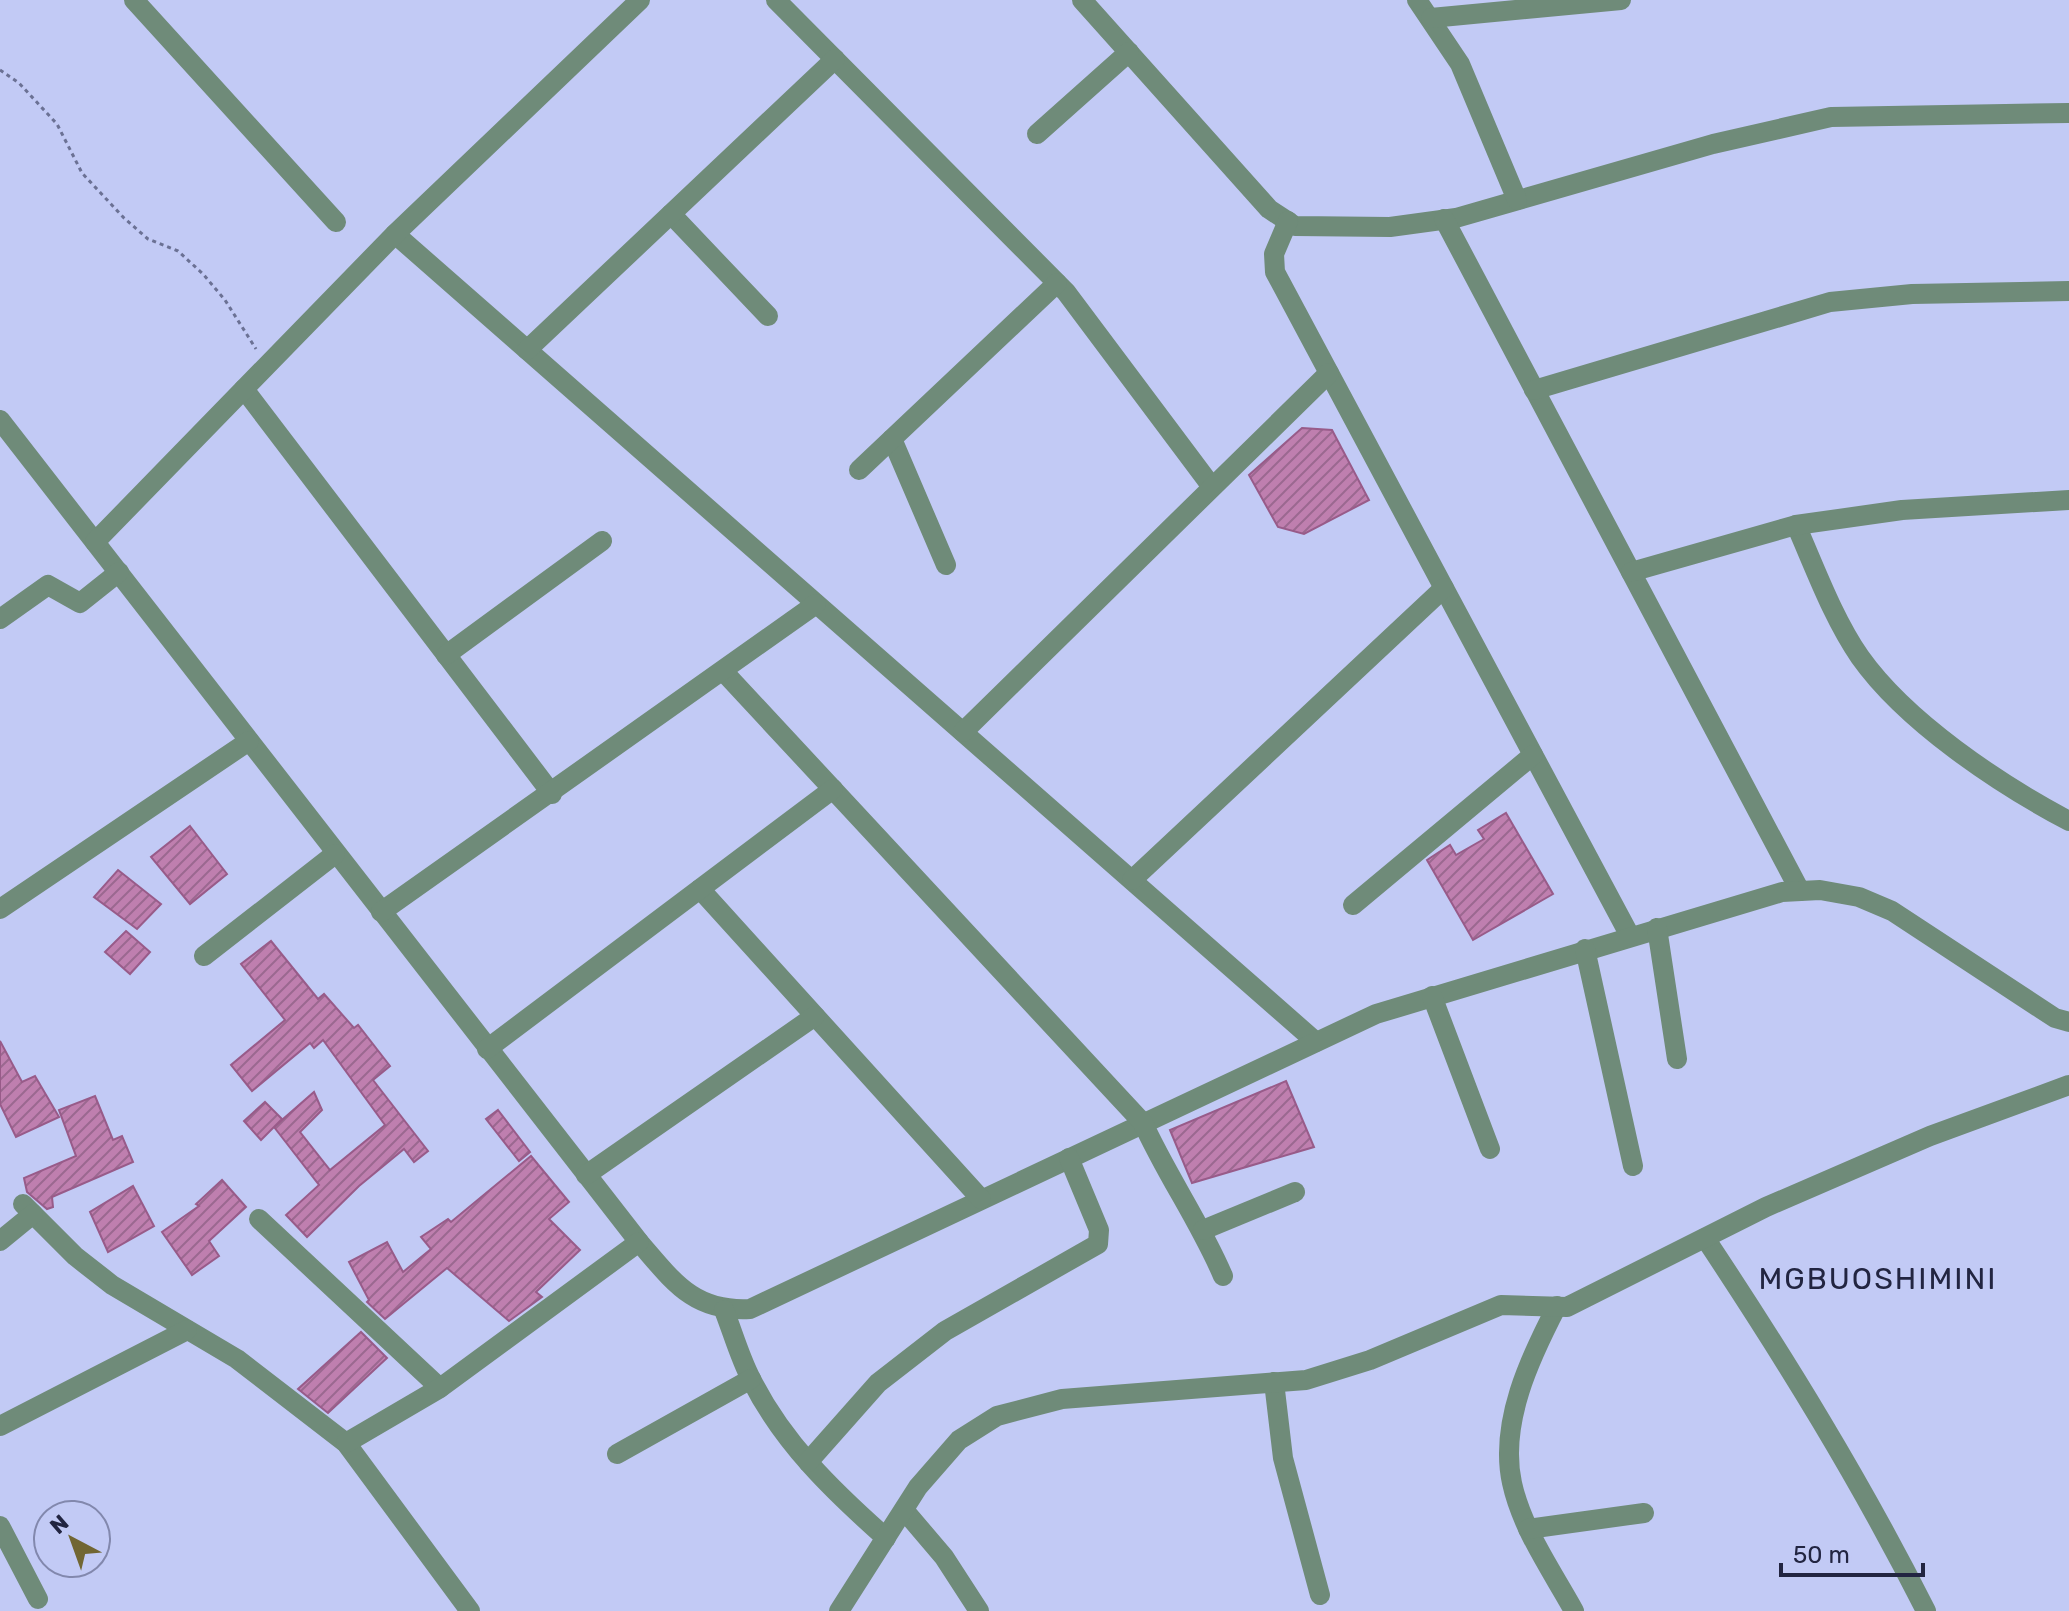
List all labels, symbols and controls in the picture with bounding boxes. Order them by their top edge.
district label: MGBUOSHIMINI [1759,1261,1997,1297]
north arrow [32,1499,112,1579]
text: N [44,1509,74,1540]
scale bar [1781,1527,1923,1577]
text: 50 m [1793,1541,1850,1569]

